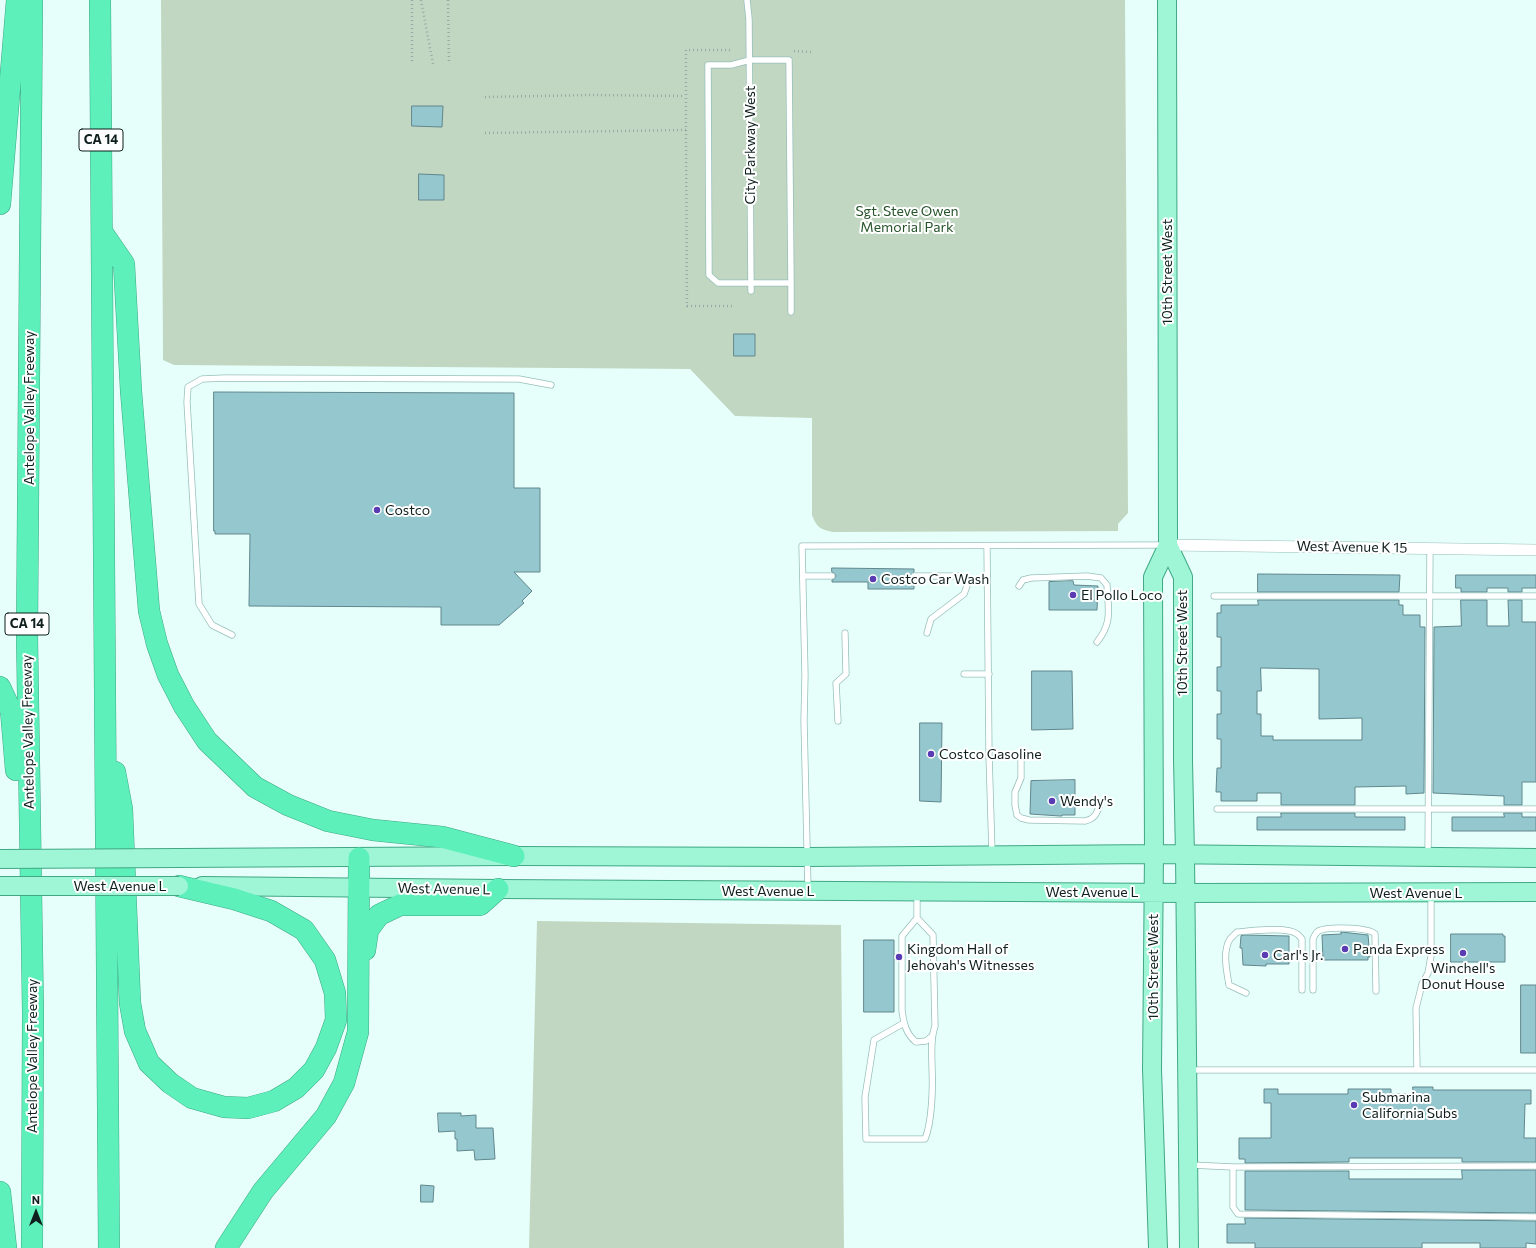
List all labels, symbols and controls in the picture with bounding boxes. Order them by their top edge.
street label: City Parkway West [742,85,758,205]
road number: CA 14 [79,129,123,151]
park label: Sgt. Steve Owen Memorial Park [855,203,959,236]
street label: 10th Street West [1159,219,1175,325]
street label: Antelope Valley Freeway [21,331,37,485]
place label: Costco [385,502,430,518]
marker: Costco [372,505,382,515]
street label: West Avenue K 15 [1296,538,1408,556]
place label: Costco Car Wash [881,571,989,587]
marker: Costco Car Wash [868,574,878,584]
place label: El Pollo Loco [1081,587,1162,603]
marker: El Pollo Loco [1068,590,1078,600]
street label: 10th Street West [1174,590,1190,696]
road number: CA 14 [5,613,49,635]
street label: Antelope Valley Freeway [18,655,38,809]
place label: Costco Gasoline [939,746,1042,762]
marker: Costco Gasoline [926,749,936,759]
place label: Wendy's [1060,793,1113,809]
marker: Wendy's [1047,796,1057,806]
street label: West Avenue L [74,878,166,894]
street label: West Avenue L [397,880,491,898]
street label: West Avenue L [722,883,814,899]
street label: West Avenue L [1046,884,1138,900]
street label: West Avenue L [1370,885,1462,901]
street label: 10th Street West [1145,914,1161,1020]
place label: Kingdom Hall of Jehovah's Witnesses [907,941,1034,974]
place label: Panda Express [1353,941,1445,957]
marker: Panda Express [1340,944,1350,954]
place label: Carl's Jr. [1273,947,1323,963]
marker: Winchell's Donut House [1458,948,1468,958]
marker: Carl's Jr. [1260,950,1270,960]
marker: Kingdom Hall of Jehovah's Witnesses [894,952,904,962]
place label: Winchell's Donut House [1421,960,1505,992]
street label: Antelope Valley Freeway [24,979,40,1133]
place label: Submarina California Subs [1362,1089,1457,1122]
marker: Submarina California Subs [1349,1100,1359,1110]
north arrow [16,1192,56,1232]
text: N [32,1193,40,1206]

